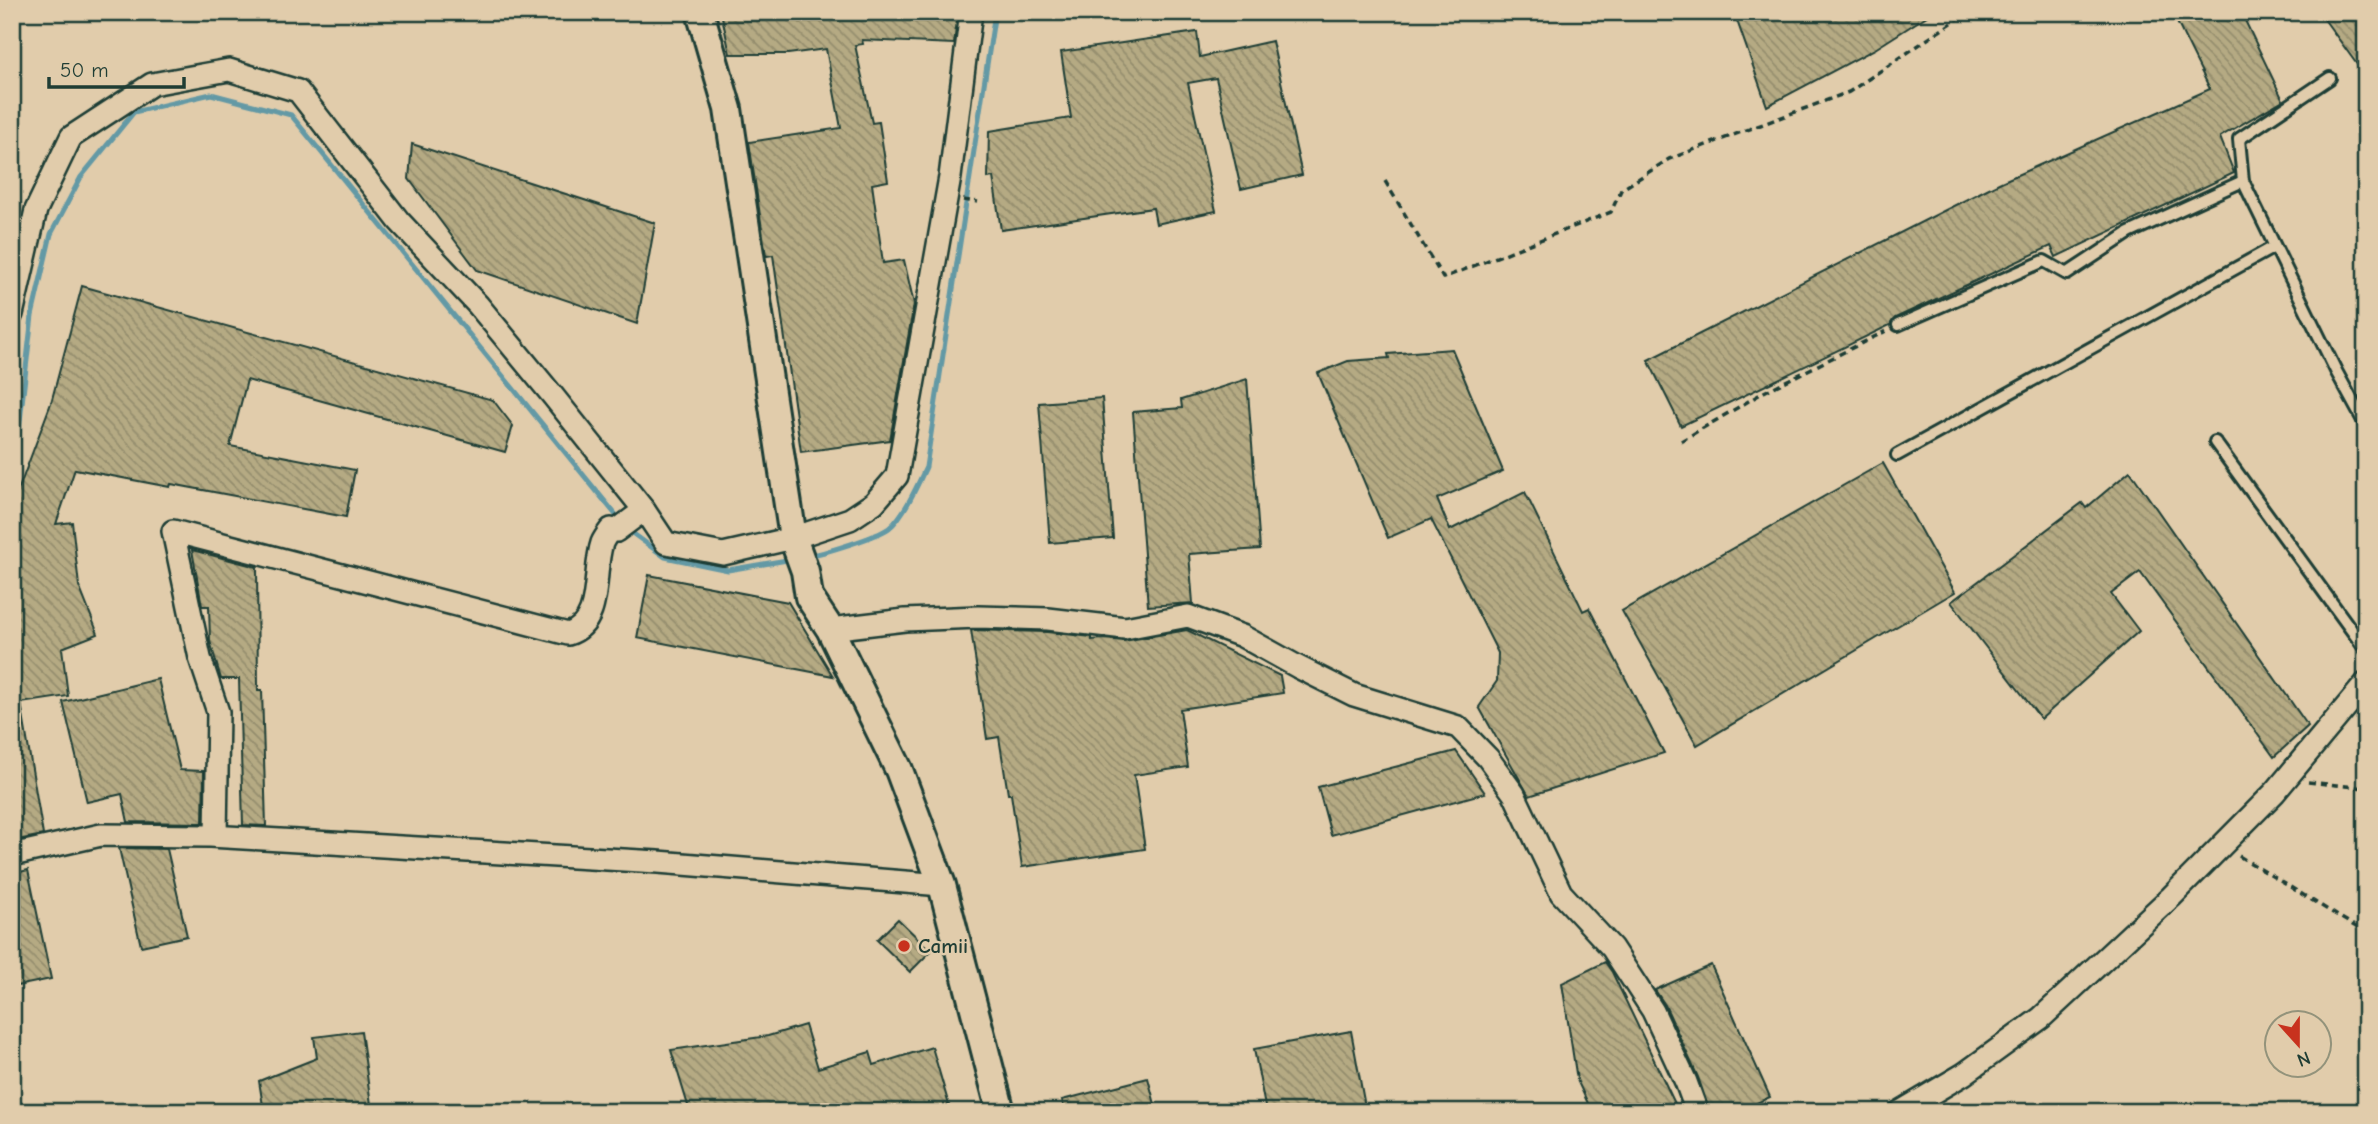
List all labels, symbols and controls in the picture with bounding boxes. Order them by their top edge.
scale bar [49,46,184,90]
text: 50 m [60,58,109,82]
place label: Camii [918,934,968,958]
marker: Camii [896,938,912,954]
north arrow [2262,1009,2332,1078]
text: N [2294,1046,2313,1071]

